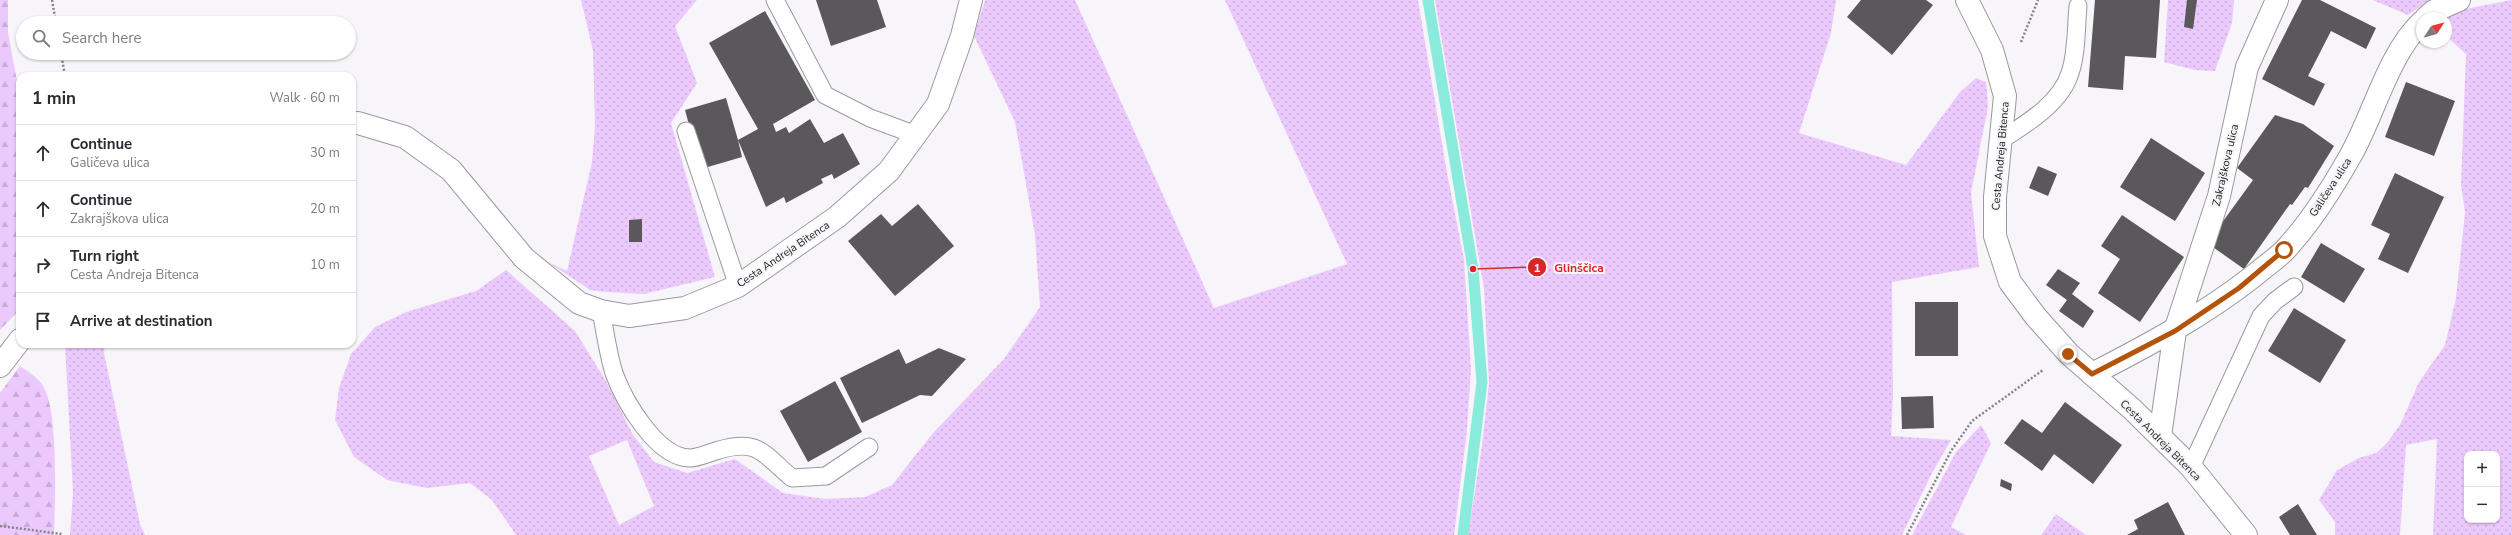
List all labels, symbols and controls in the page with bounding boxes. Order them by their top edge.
north arrow [2416,12,2452,48]
search box [16,16,356,60]
icon: search [30,27,52,49]
text: Search here [62,28,142,48]
text: 1 min [32,87,76,110]
text: Walk · 60 m [269,89,340,107]
street label: Cesta Andreja Bitenca [1988,101,2013,211]
street label: Zakrajškova ulica [2209,122,2242,208]
text: Continue [70,134,132,154]
icon: ahead [32,142,54,164]
text: 30 m [310,144,340,162]
text: Galičeva ulica [70,154,150,172]
street label: Galičeva ulica [2306,155,2355,220]
text: Continue [70,190,132,210]
icon: ahead [32,198,54,220]
text: 20 m [310,200,340,218]
text: Zakrajškova ulica [70,210,169,228]
street label: Cesta Andreja Bitenca [734,218,833,291]
route start [2275,241,2293,259]
text: Turn right [70,246,139,266]
icon: right [32,254,54,276]
callout: Glinščica [1527,255,1612,279]
text: 10 m [310,256,340,274]
text: 1 [1533,260,1541,276]
text: Glinščica [1554,260,1604,276]
text: Cesta Andreja Bitenca [70,266,199,284]
icon: arrive [32,310,54,332]
text: Arrive at destination [70,311,213,331]
route end [2059,345,2077,363]
street label: Cesta Andreja Bitenca [2117,397,2205,484]
map controls [2464,451,2500,523]
button: + [2464,451,2500,487]
button: − [2464,487,2500,523]

